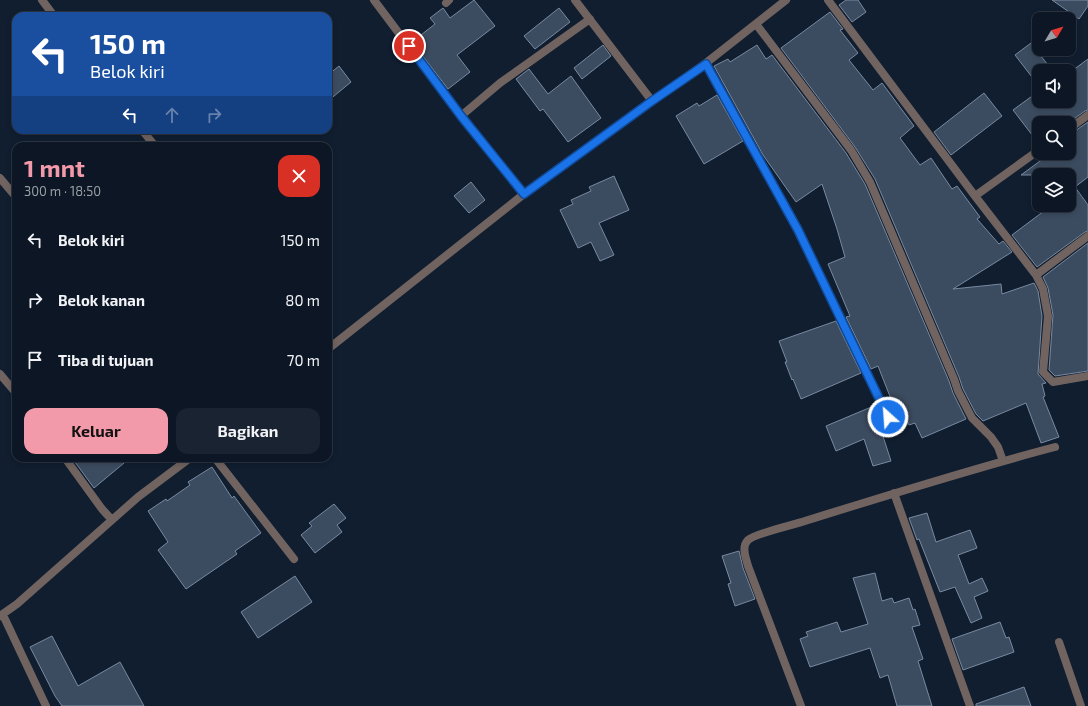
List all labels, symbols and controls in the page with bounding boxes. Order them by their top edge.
north arrow [1032,12,1076,56]
map controls [1032,12,1076,212]
text: 150 m [90,26,166,60]
icon: left [24,28,76,80]
pin [392,29,426,63]
icon: arrive [398,35,420,57]
text: Belok kiri [90,60,165,82]
button: sound [1032,64,1076,108]
icon: left [119,104,141,126]
icon: ahead [161,104,183,126]
icon: right [203,104,225,126]
button: search [1032,116,1076,160]
text: 1 mnt [24,153,85,182]
button: close [278,155,320,197]
button: layers [1032,168,1076,212]
text: 300 m · 18:50 [24,183,101,199]
icon: left [24,229,46,251]
text: Belok kiri [58,231,124,249]
text: 150 m [280,231,320,249]
icon: right [24,289,46,311]
text: Belok kanan [58,291,145,309]
text: 80 m [285,291,320,309]
icon: arrive [24,349,46,371]
text: Tiba di tujuan [58,351,154,369]
text: 70 m [287,351,320,369]
position arrow [867,396,909,438]
button: Keluar [24,408,168,454]
button: Bagikan [176,408,320,454]

